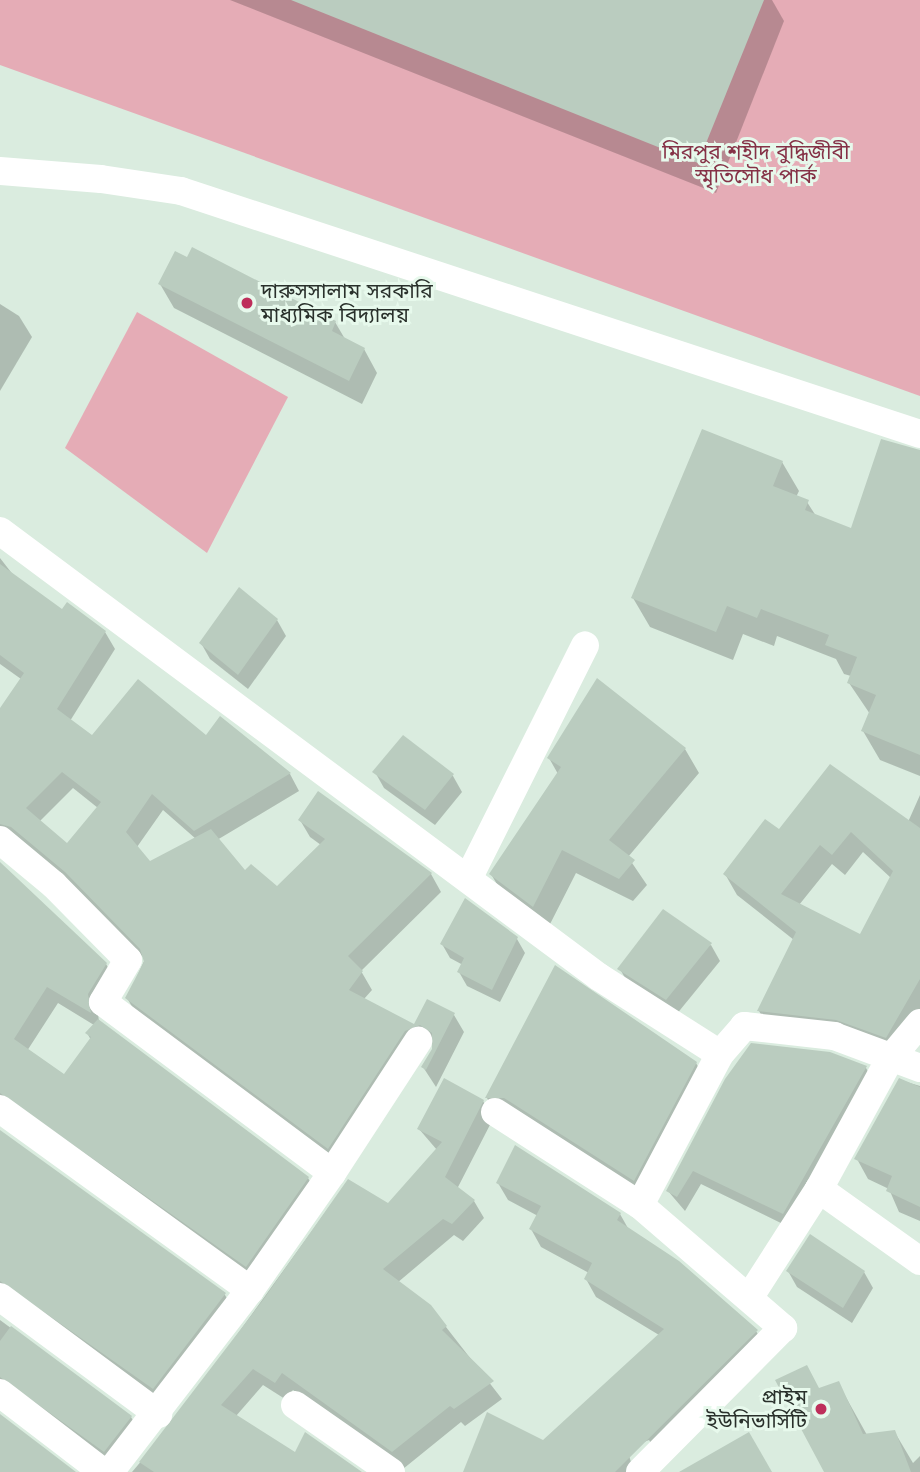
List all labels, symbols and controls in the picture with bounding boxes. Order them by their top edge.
park label: মিরপুর শহীদ বুদ্ধিজীবী স্মৃতিসৌধ পার্ক [662,139,850,189]
place label: দারুসসালাম সরকারি মাধ্যমিক বিদ্যালয় [261,278,433,328]
marker: দারুসসালাম সরকারি মাধ্যমিক বিদ্যালয় [239,295,255,311]
place label: প্রাইম ইউনিভার্সিটি [707,1384,807,1434]
marker: প্রাইম ইউনিভার্সিটি [813,1401,829,1417]

